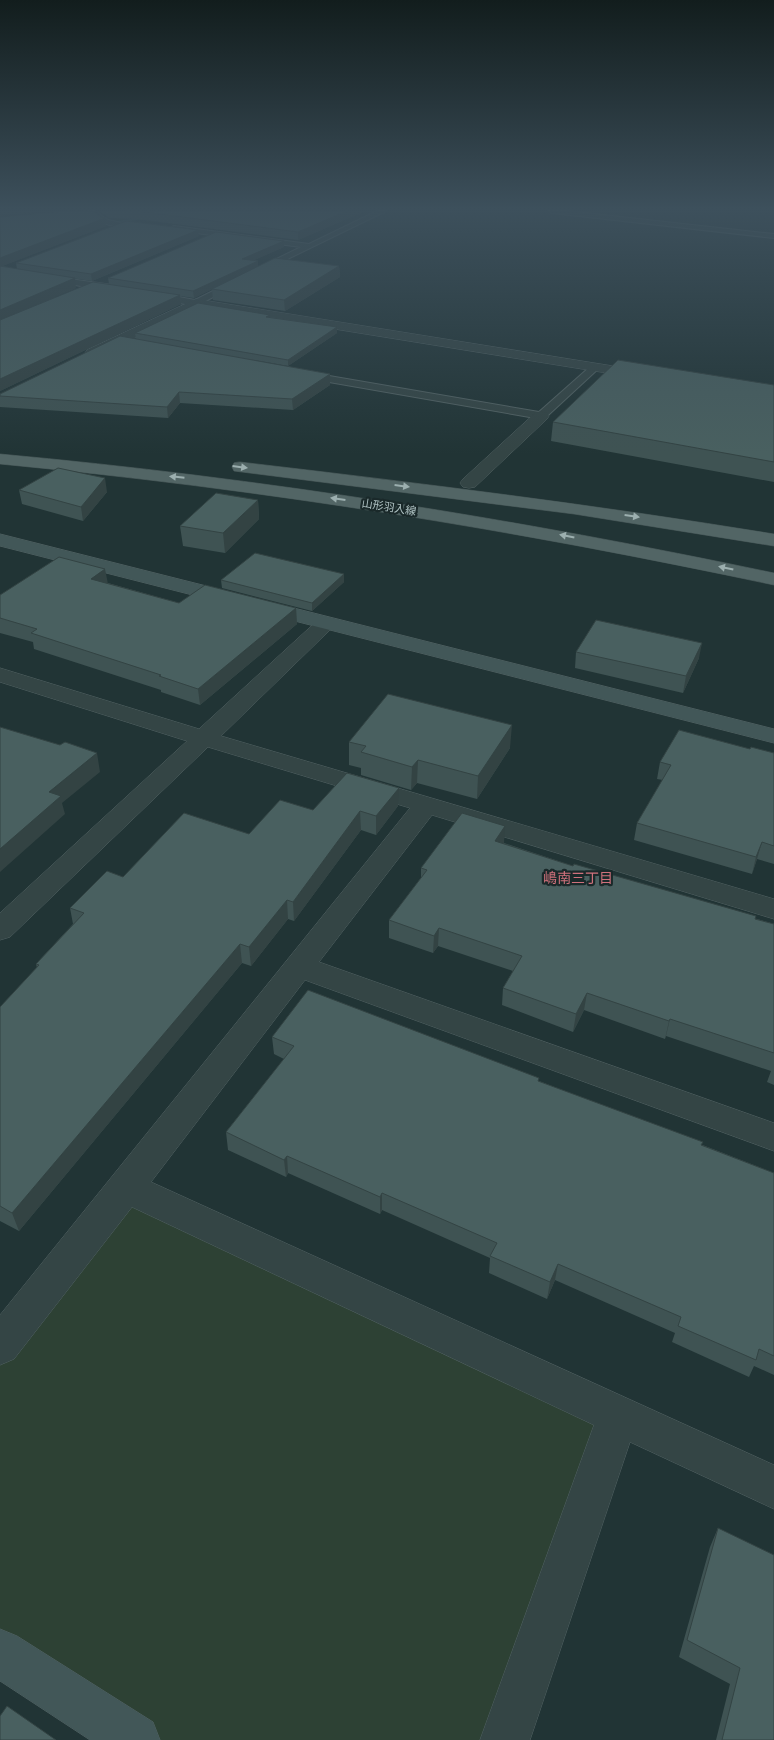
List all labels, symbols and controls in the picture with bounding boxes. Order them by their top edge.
one-way arrow [232,463,248,471]
one-way arrow [168,473,184,481]
one-way arrow [394,482,410,490]
one-way arrow [329,495,345,503]
street label: 山形羽入線 [361,497,417,518]
one-way arrow [624,513,640,521]
one-way arrow [559,532,575,540]
one-way arrow [719,564,734,572]
district label: 嶋南三丁目 [543,870,613,887]

